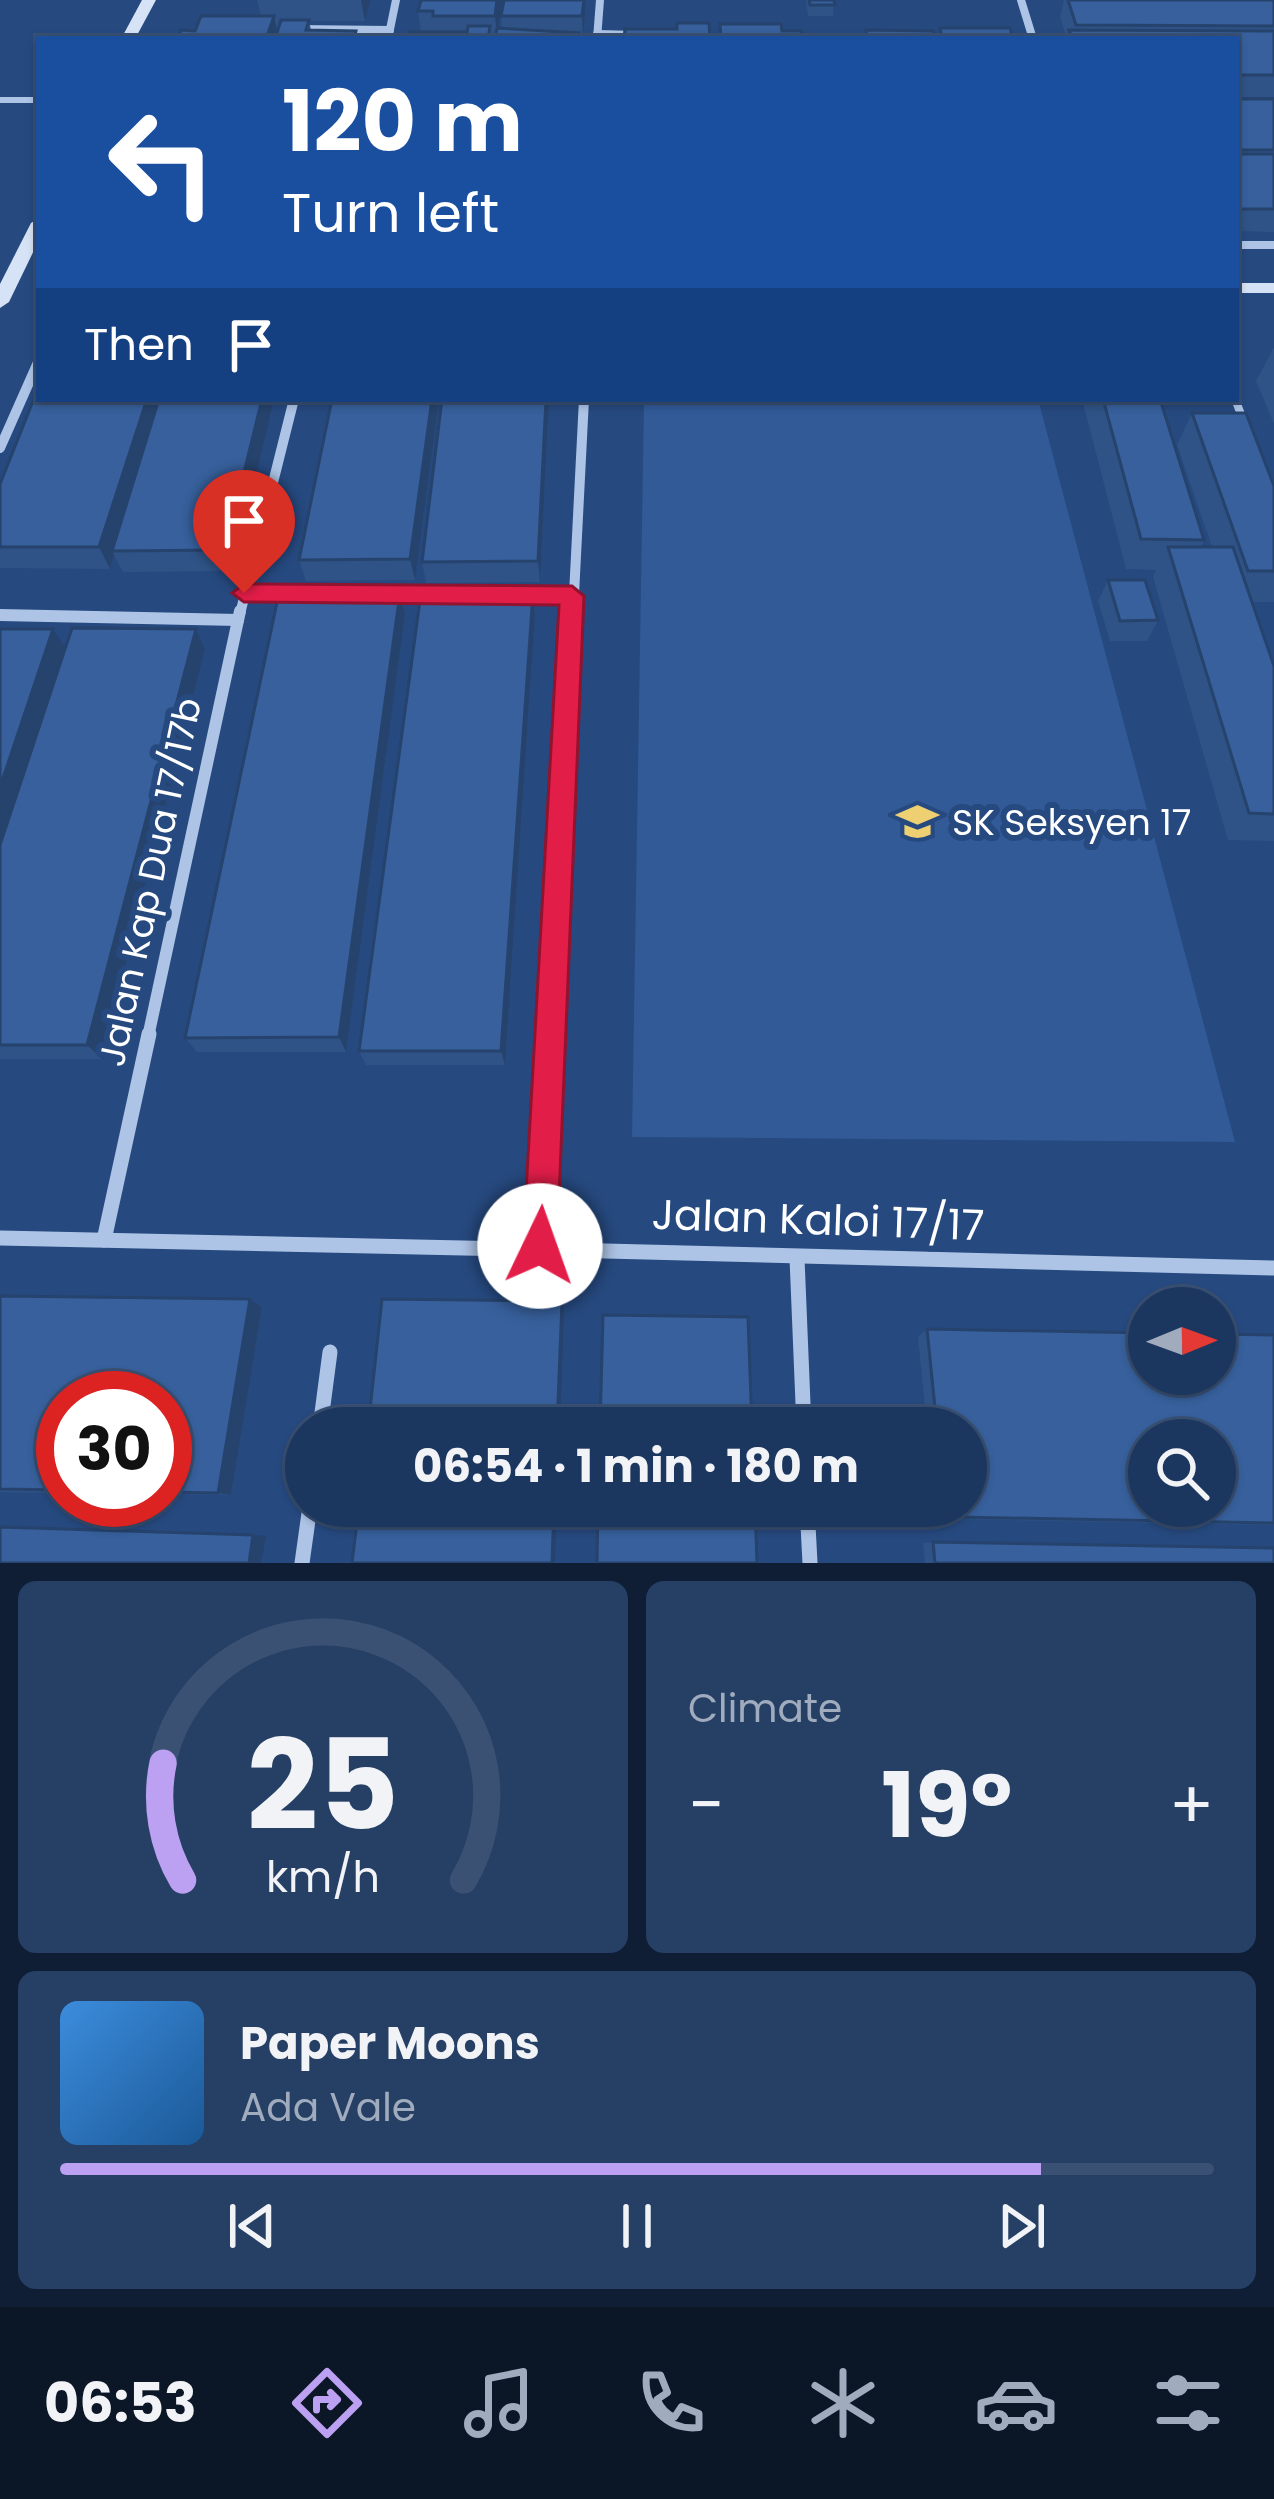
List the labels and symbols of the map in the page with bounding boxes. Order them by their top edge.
pin [193,470,295,593]
street label: Jalan Kap Dua 17/17b [86,693,214,1071]
place label: SK Seksyen 17 [952,797,1192,848]
school or university icon: SK Seksyen 17 [895,799,941,845]
position arrow [477,1183,603,1309]
street label: Jalan Kaloi 17/17 [651,1185,985,1255]
north arrow [1128,1287,1236,1395]
speed limit sign: 30 [36,1371,192,1527]

